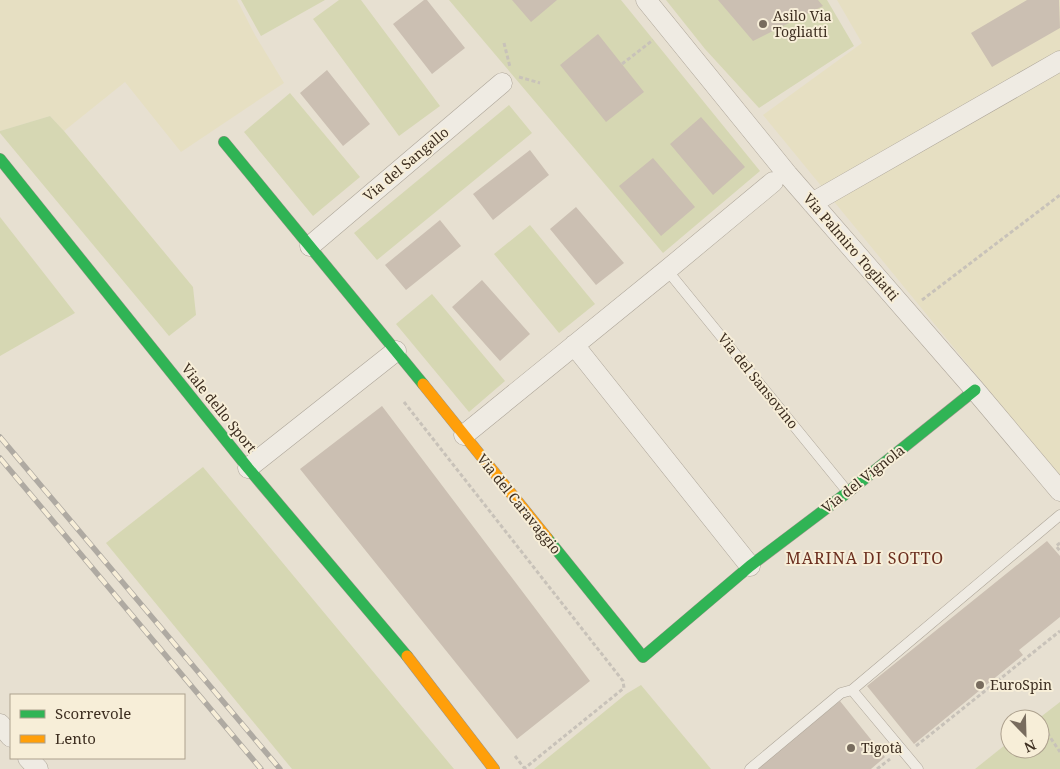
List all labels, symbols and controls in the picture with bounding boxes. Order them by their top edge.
place label: Asilo Via Togliatti [773,6,832,41]
marker: Asilo Via Togliatti [757,18,769,30]
street label: Via del Sangallo [359,122,452,205]
street label: Via Palmiro Togliatti [799,189,904,305]
street label: Via del Sansovino [714,329,803,433]
street label: Viale dello Sport [178,359,261,456]
street label: Via del Vignola [817,440,908,517]
street label: Via del Caravaggio [473,450,566,558]
district label: MARINA DI SOTTO [786,547,944,569]
place label: EuroSpin [990,675,1052,694]
marker: EuroSpin [974,679,986,691]
legend [10,694,185,759]
text: Scorrevole [55,703,131,723]
north arrow [1000,709,1050,759]
text: Lento [55,728,96,748]
text: N [1021,736,1039,757]
place label: Tigotà [861,738,903,757]
marker: Tigotà [845,742,857,754]

